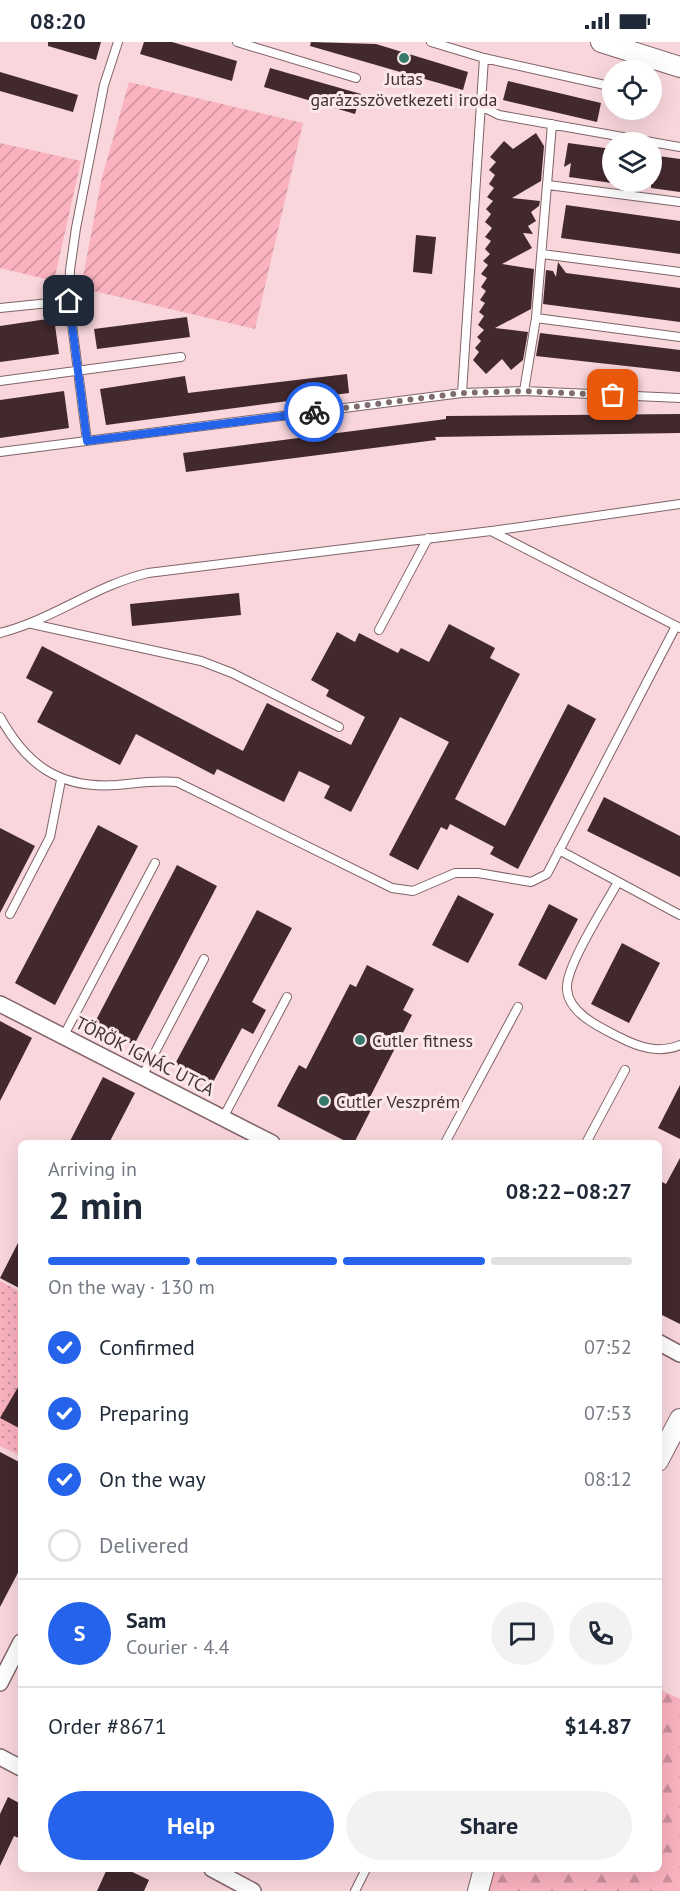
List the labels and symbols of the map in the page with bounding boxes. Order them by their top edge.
marker: Jutas garázsszövetkezeti iroda [397,51,411,65]
place label: Jutas garázsszövetkezeti iroda [311,67,497,111]
pin [43,275,94,326]
pin [587,369,638,420]
courier [284,382,344,442]
street label: TÖRÖK IGNÁC UTCA [72,1011,219,1101]
place label: Cutler fitness [372,1029,473,1052]
marker: Cutler fitness [353,1033,367,1047]
place label: Cutler Veszprém [336,1090,460,1113]
marker: Cutler Veszprém [317,1094,331,1108]

